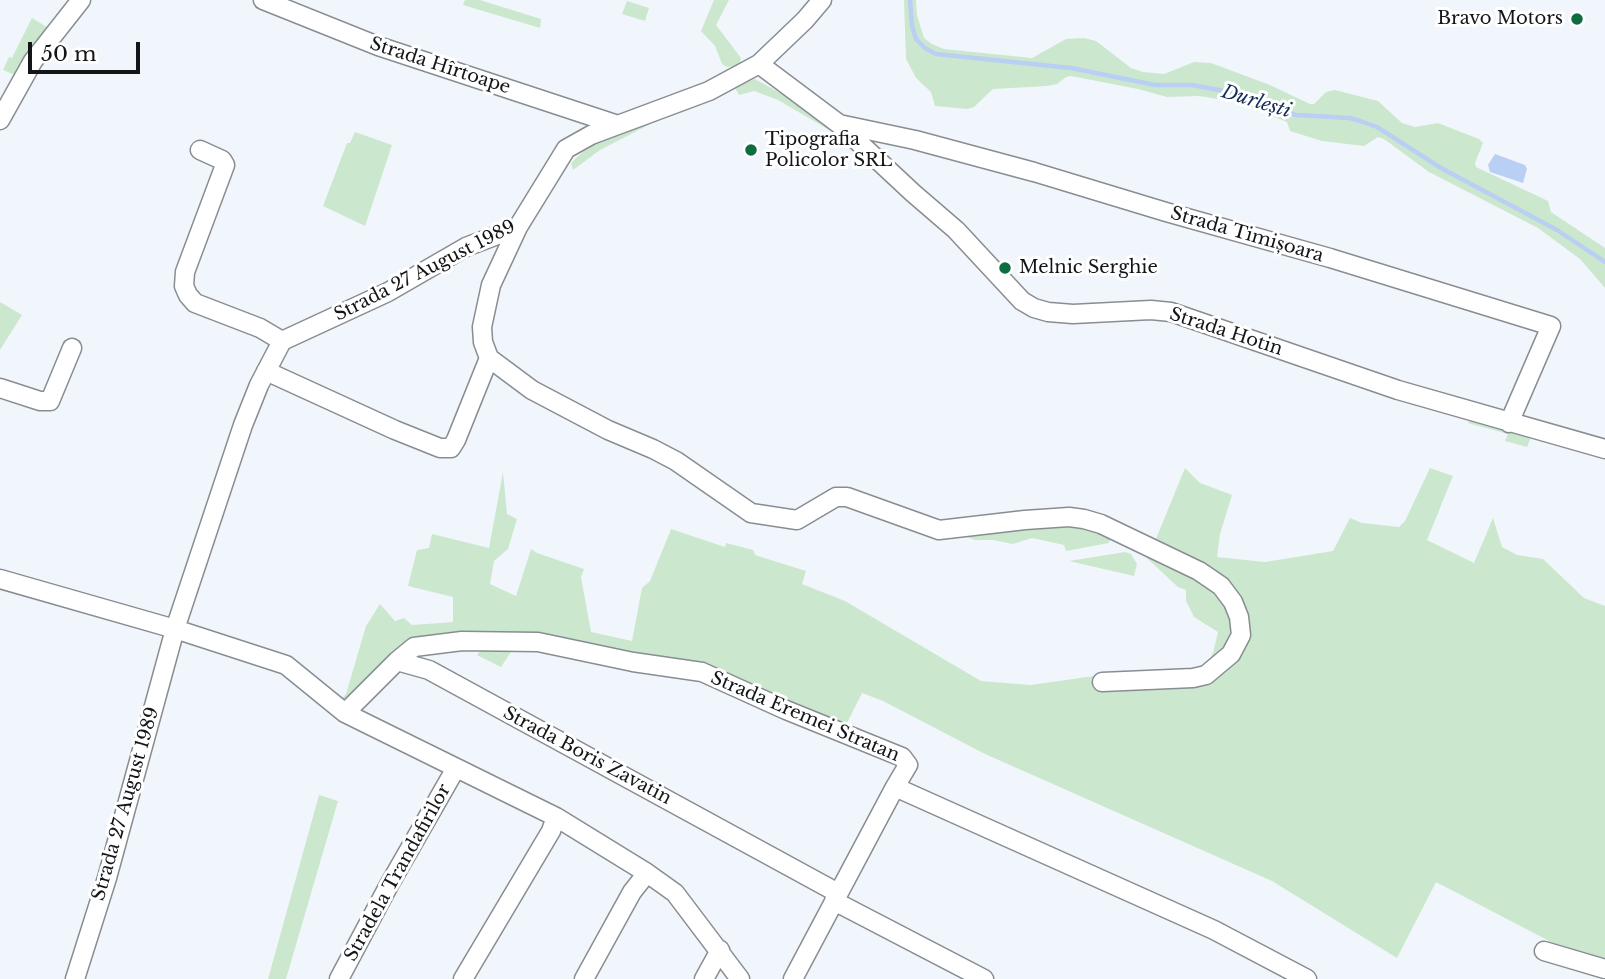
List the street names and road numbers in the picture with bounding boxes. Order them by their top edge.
street label: Strada Hîrtoape [367,33,513,99]
street label: Strada Timișoara [1168,203,1326,267]
street label: Strada 27 August 1989 [331,216,519,326]
street label: Strada Hotin [1167,304,1285,360]
street label: Strada Eremei Stratan [707,667,903,767]
street label: Strada Boris Zavatin [499,702,675,810]
street label: Strada 27 August 1989 [88,705,164,903]
street label: Stradela Trandafirilor [340,781,456,965]

